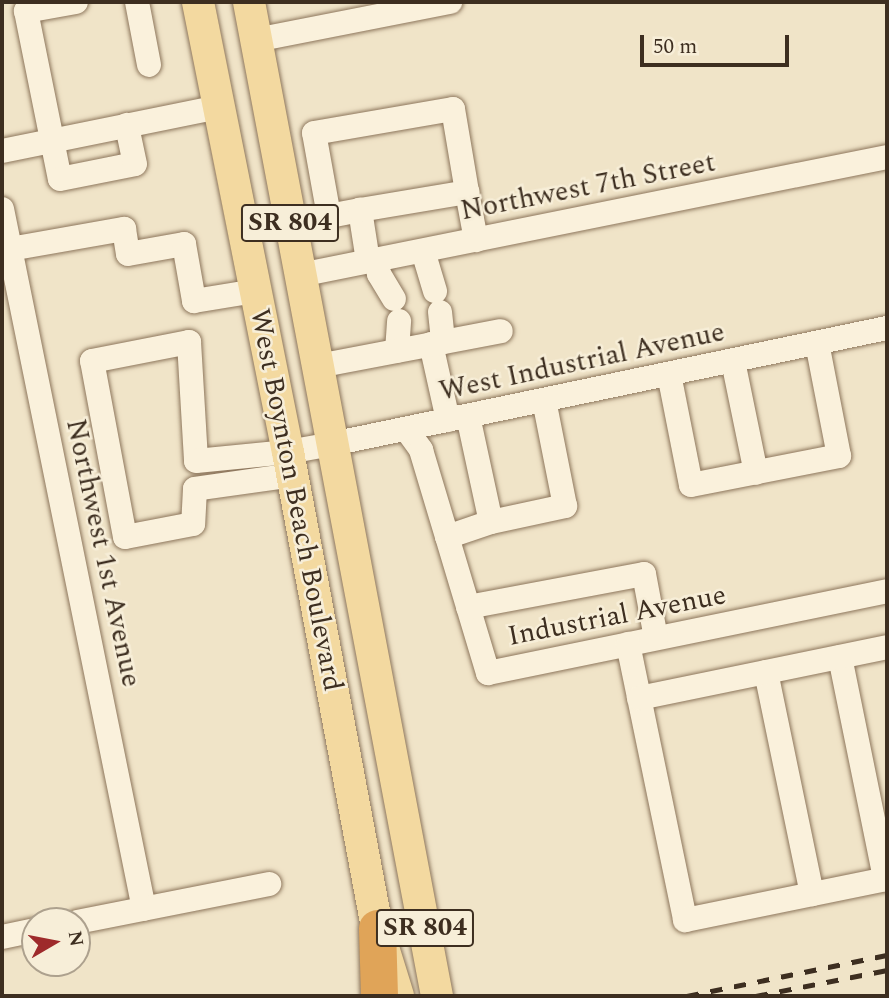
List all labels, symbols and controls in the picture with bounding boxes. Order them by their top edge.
scale bar [644,21,793,65]
text: 50 m [653,31,697,63]
street label: Northwest 7th Street [458,146,718,228]
road number: SR 804 [239,200,341,246]
street label: West Boynton Beach Boulevard [242,306,350,694]
street label: West Industrial Avenue [436,315,728,409]
street label: Northwest 1st Avenue [58,416,148,690]
street label: Industrial Avenue [505,578,729,654]
road number: SR 804 [374,906,476,951]
north arrow [21,907,91,977]
text: N [60,928,91,949]

